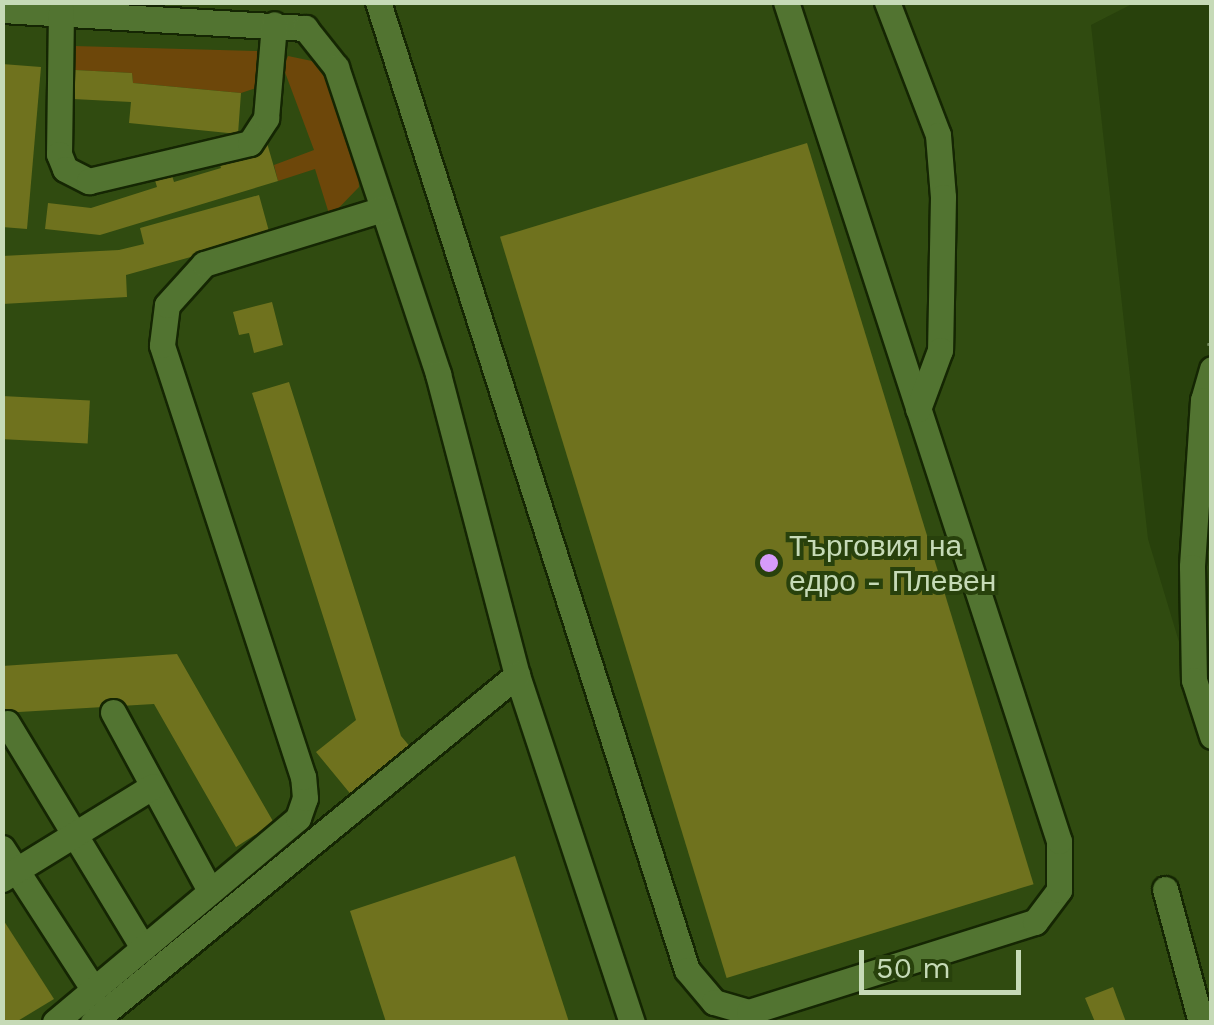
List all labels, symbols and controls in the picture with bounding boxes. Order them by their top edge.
place label: Търговия на едро - Плевен [789,528,996,598]
marker: Търговия на едро - Плевен [758,552,780,574]
scale bar [864,930,1026,992]
text: 50 m [876,950,951,985]

